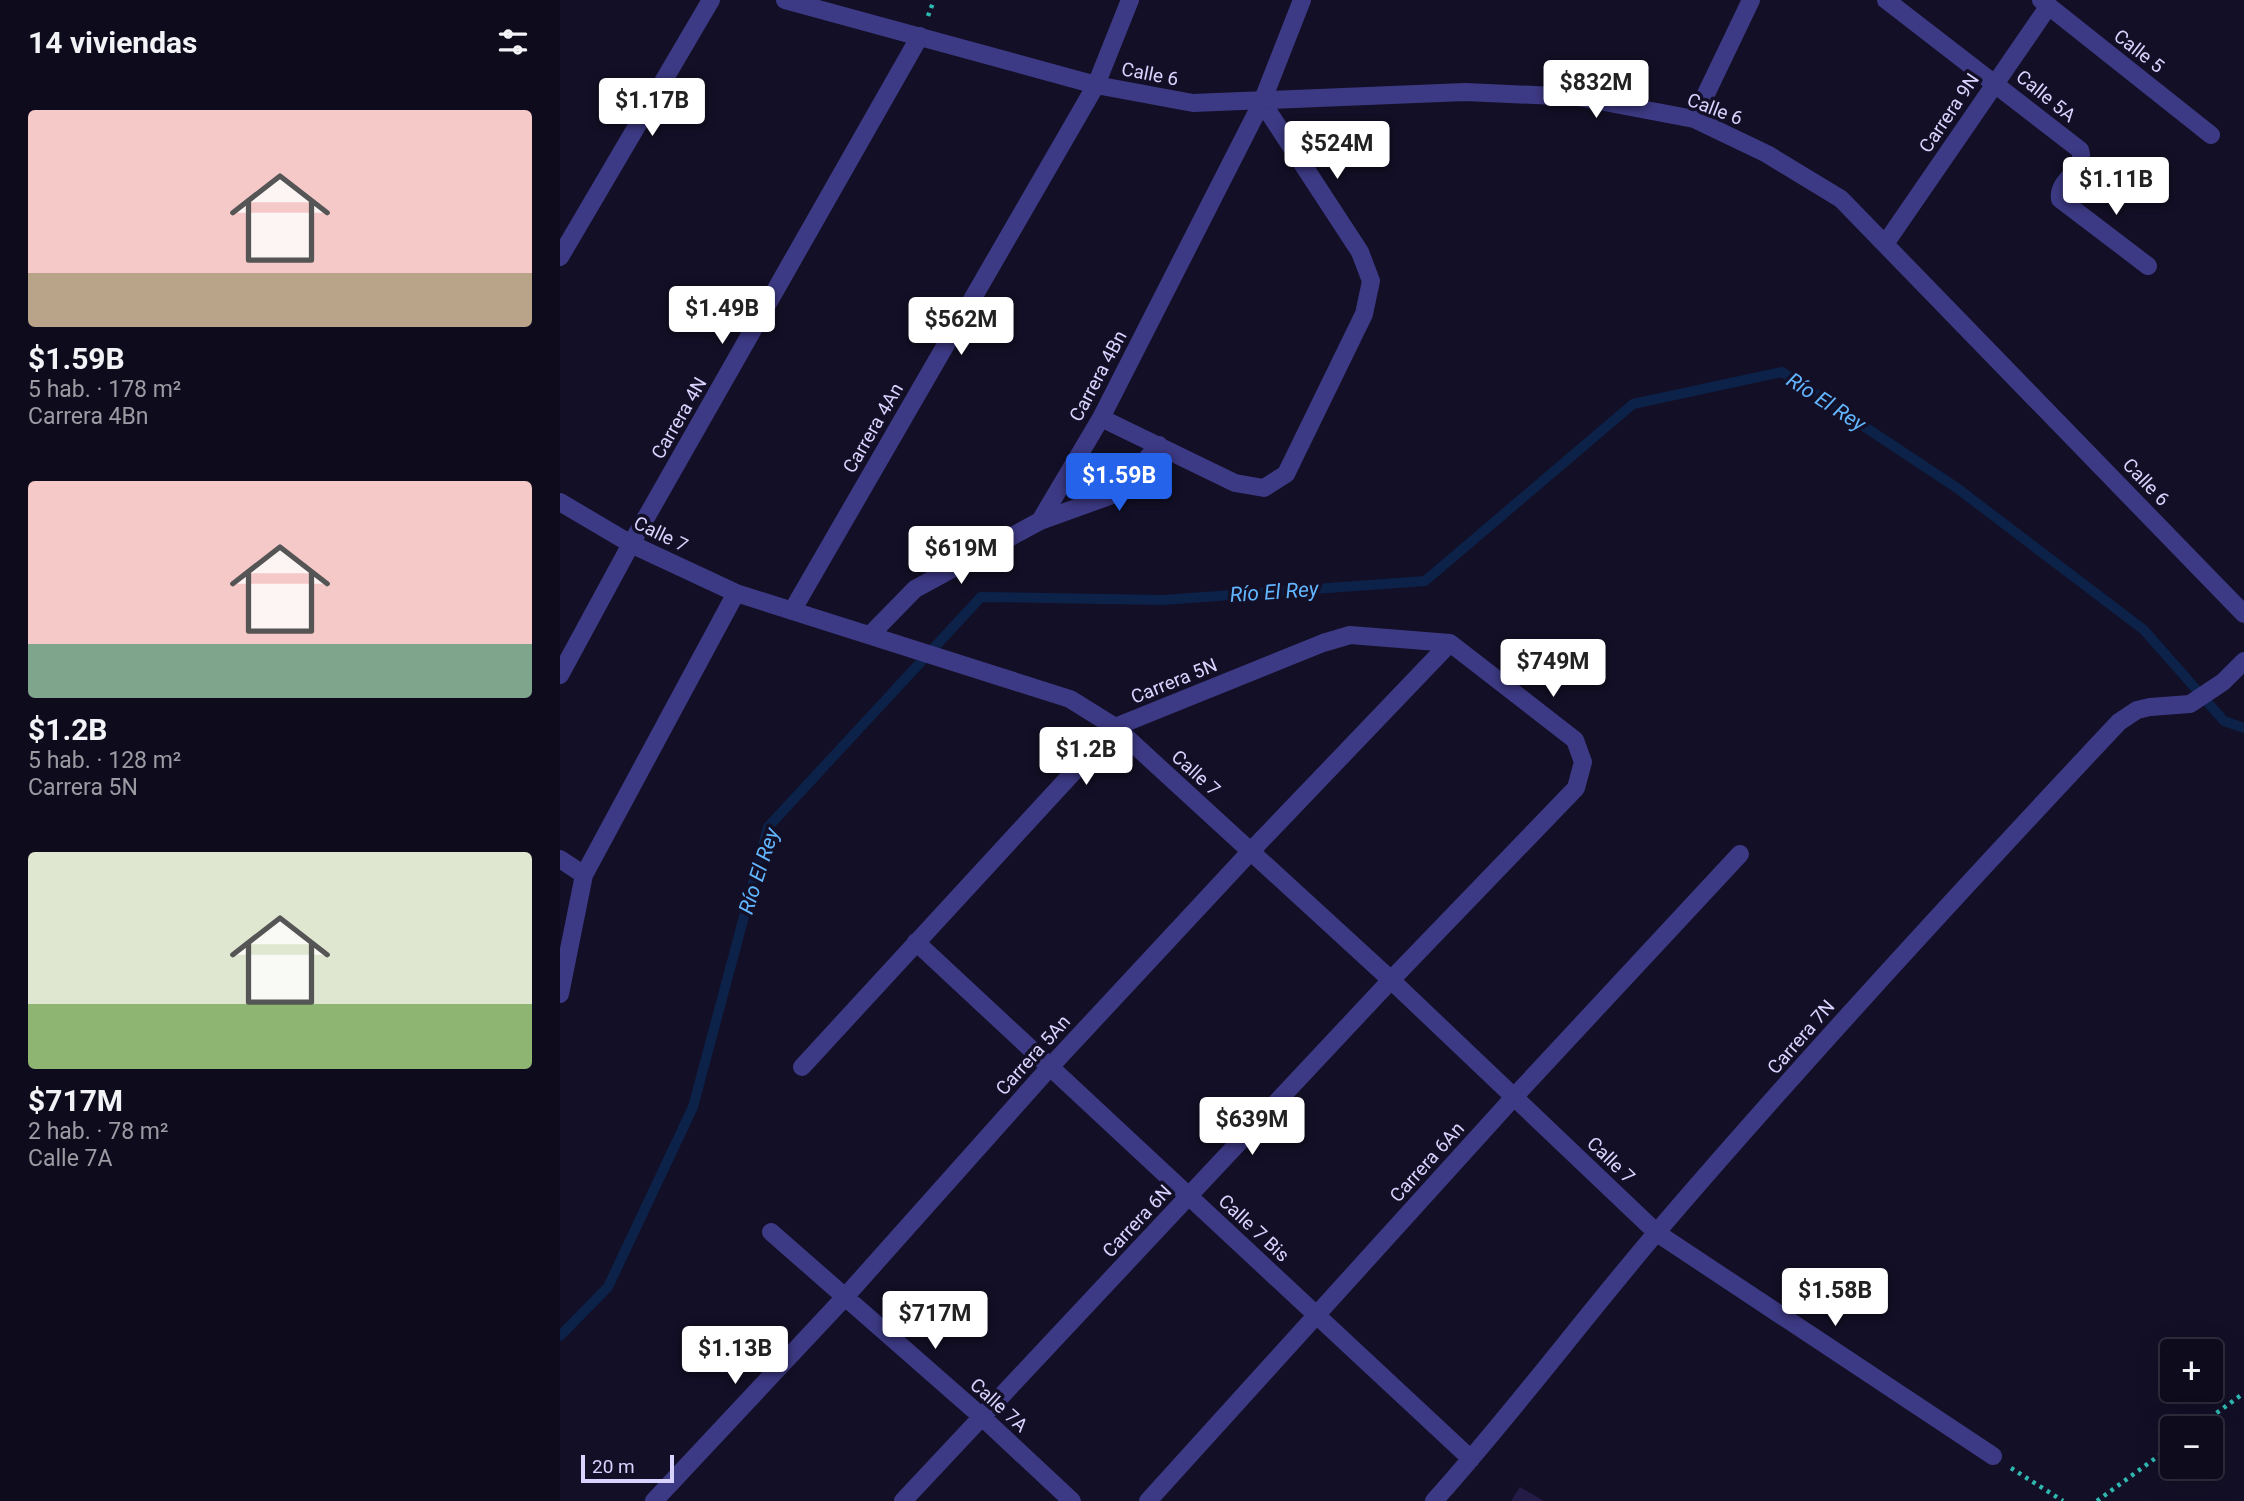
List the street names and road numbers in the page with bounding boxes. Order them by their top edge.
street label: Calle 5 [2109,24,2169,78]
street label: Calle 6 [1120,57,1180,91]
street label: Calle 5A [2012,65,2081,127]
street label: Carrera 9N [1914,69,1984,157]
street label: Calle 6 [1684,88,1746,130]
street label: Carrera 4Bn [1064,327,1132,425]
street label: Carrera 4N [646,373,712,463]
street label: Carrera 4An [838,379,908,477]
street label: Calle 6 [2118,453,2174,511]
street label: Calle 7 [630,511,692,557]
street label: Carrera 5N [1128,653,1220,709]
street label: Calle 7 [1167,745,1225,801]
street label: Carrera 7N [1763,995,1839,1079]
street label: Carrera 5An [991,1010,1075,1100]
street label: Carrera 6An [1385,1117,1469,1207]
street label: Calle 7 [1582,1132,1640,1188]
street label: Carrera 6N [1098,1180,1176,1262]
street label: Calle 7 Bis [1214,1189,1294,1267]
street label: Calle 7A [965,1373,1033,1437]

